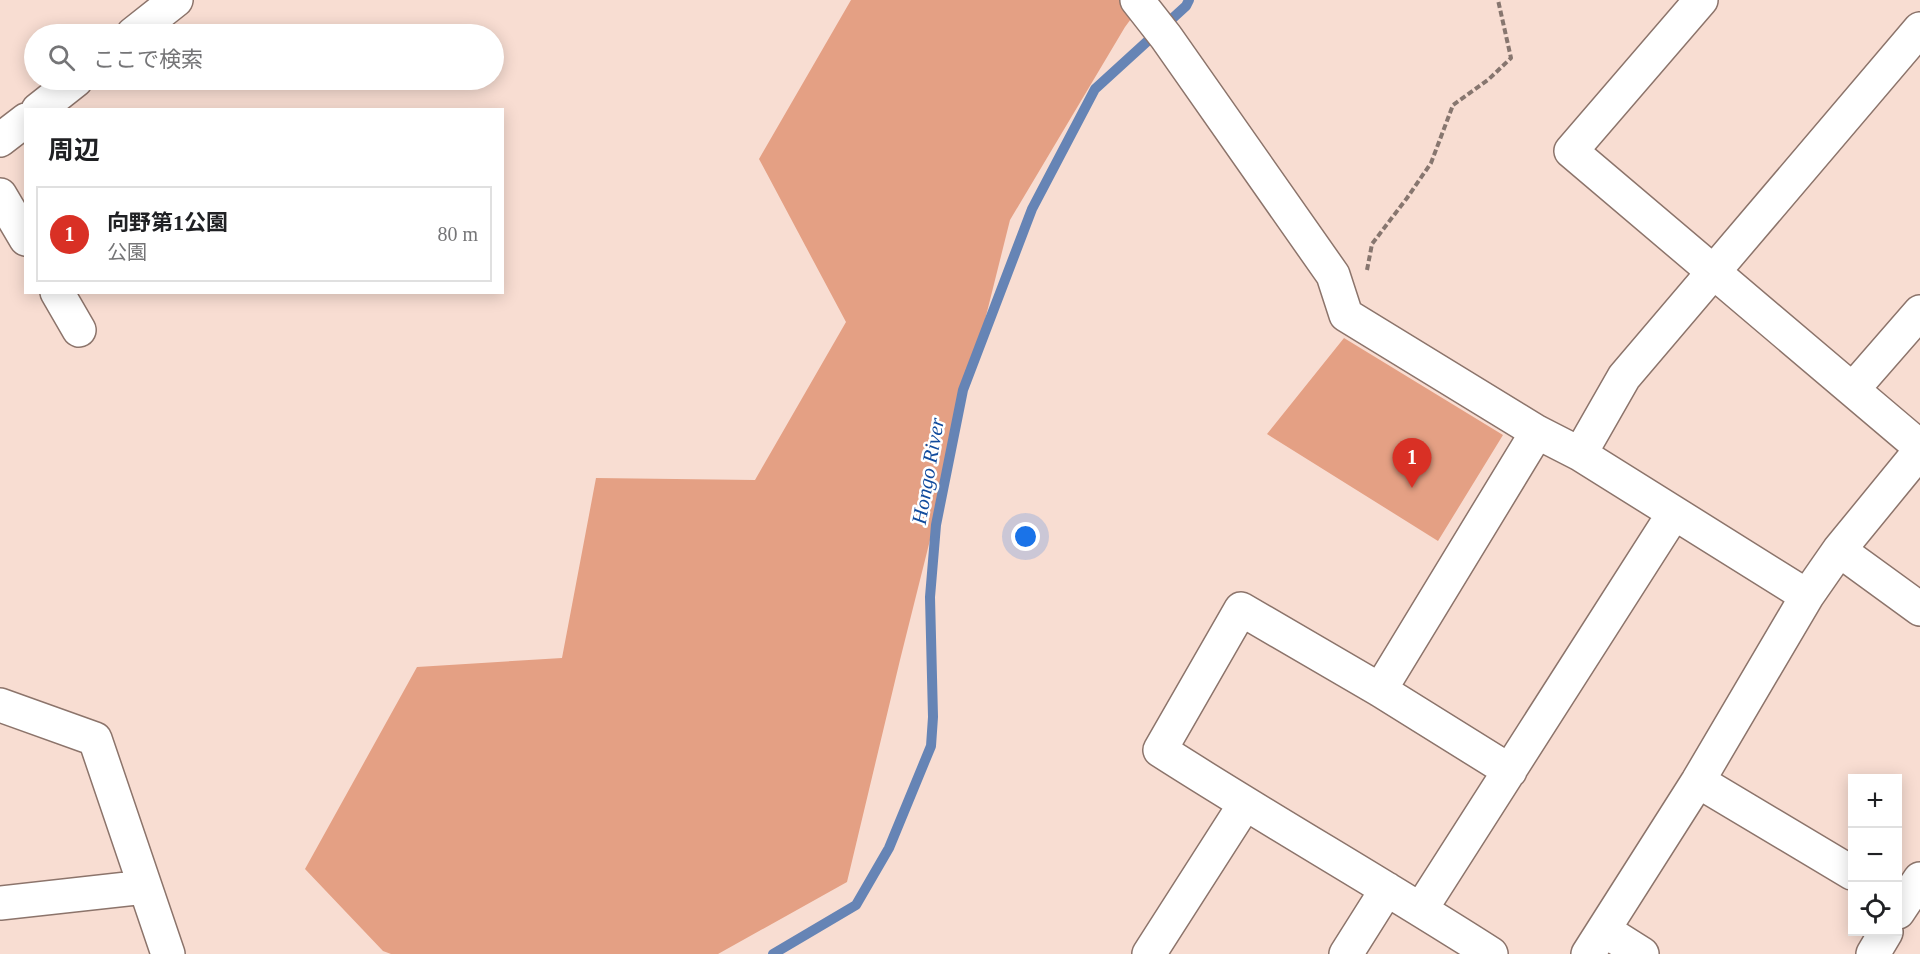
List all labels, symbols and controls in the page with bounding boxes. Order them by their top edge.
search box [24,24,504,90]
icon: search [45,41,78,74]
text: ここで検索 [93,47,203,72]
text: 周辺 [48,136,100,165]
text: 向野第1公園 [107,210,228,235]
text: 1 [65,223,75,245]
text: 80 m [437,223,478,245]
text: 公園 [107,241,147,263]
water label: Hongo River [907,415,949,527]
pin: 1 [1392,438,1432,488]
your location [1011,522,1040,551]
map controls [1848,774,1902,936]
button: + [1848,774,1902,828]
button: − [1848,828,1902,882]
button: locate [1848,882,1902,936]

